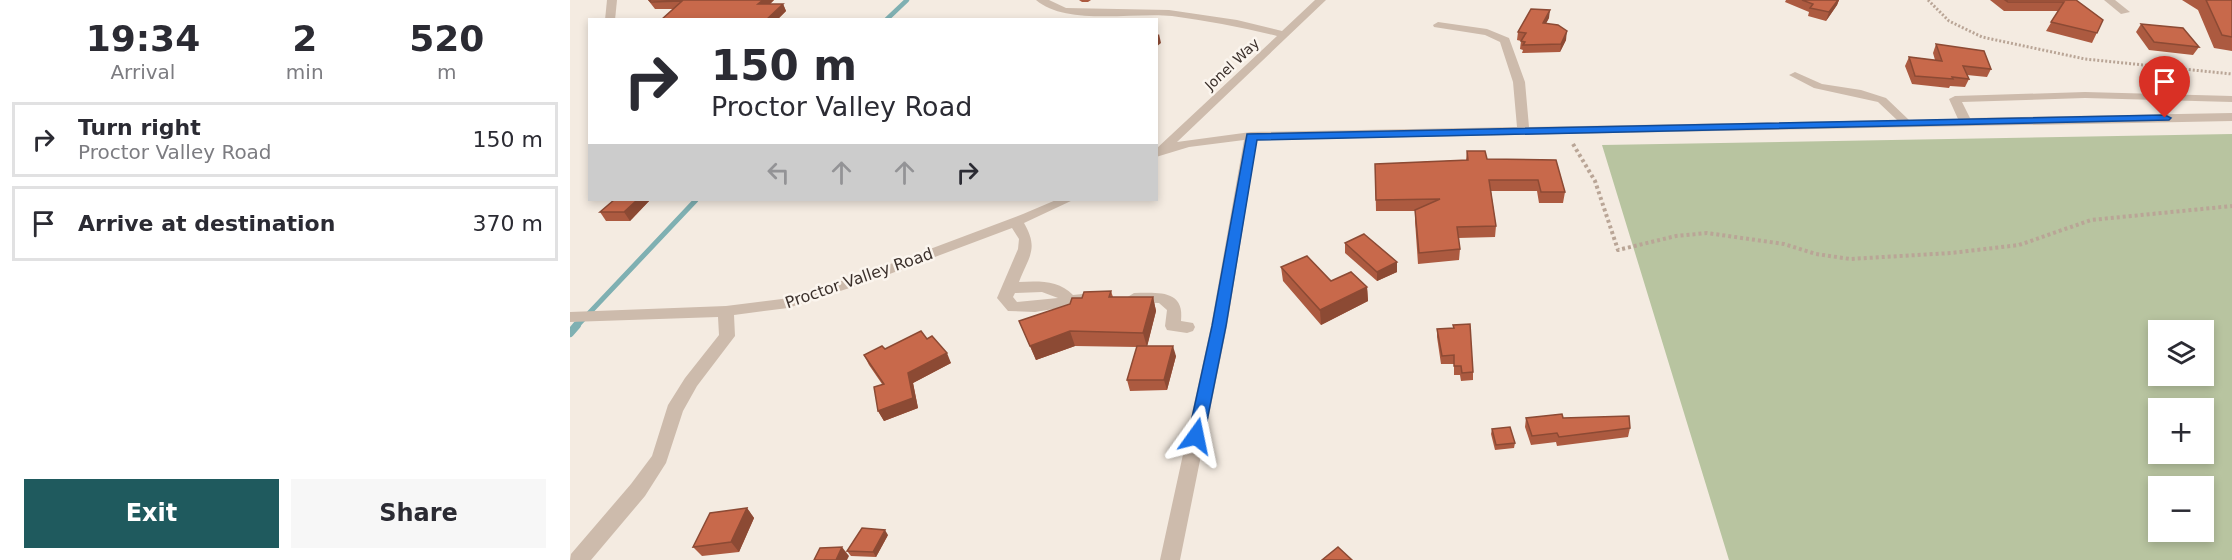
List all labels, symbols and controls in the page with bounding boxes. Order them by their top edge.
text: 19:34 [86,18,200,59]
text: 2 [292,18,317,59]
text: 520 [409,18,484,59]
street label: Jonel Way [1201,35,1262,94]
text: 150 m [711,41,857,90]
icon: right [612,42,690,120]
pin [2139,56,2190,118]
text: Arrival [110,60,175,84]
text: min [286,60,324,84]
text: m [437,60,457,84]
icon: arrive [2148,65,2181,98]
text: Proctor Valley Road [711,91,972,122]
text: Turn right [78,115,201,140]
icon: right [27,123,60,156]
text: 150 m [473,127,543,152]
text: Proctor Valley Road [78,140,272,164]
icon: left [762,156,795,189]
icon: ahead [825,156,858,189]
icon: ahead [888,156,921,189]
icon: right [951,156,984,189]
icon: arrive [27,207,60,240]
text: Arrive at destination [78,211,335,236]
text: 370 m [473,211,543,236]
street label: Proctor Valley Road [783,244,935,312]
map controls [2148,320,2214,542]
button: layers [2148,320,2214,386]
button: + [2148,398,2214,464]
position arrow [1164,404,1228,468]
button: − [2148,476,2214,542]
button: Exit [24,479,279,548]
button: Share [291,479,546,548]

